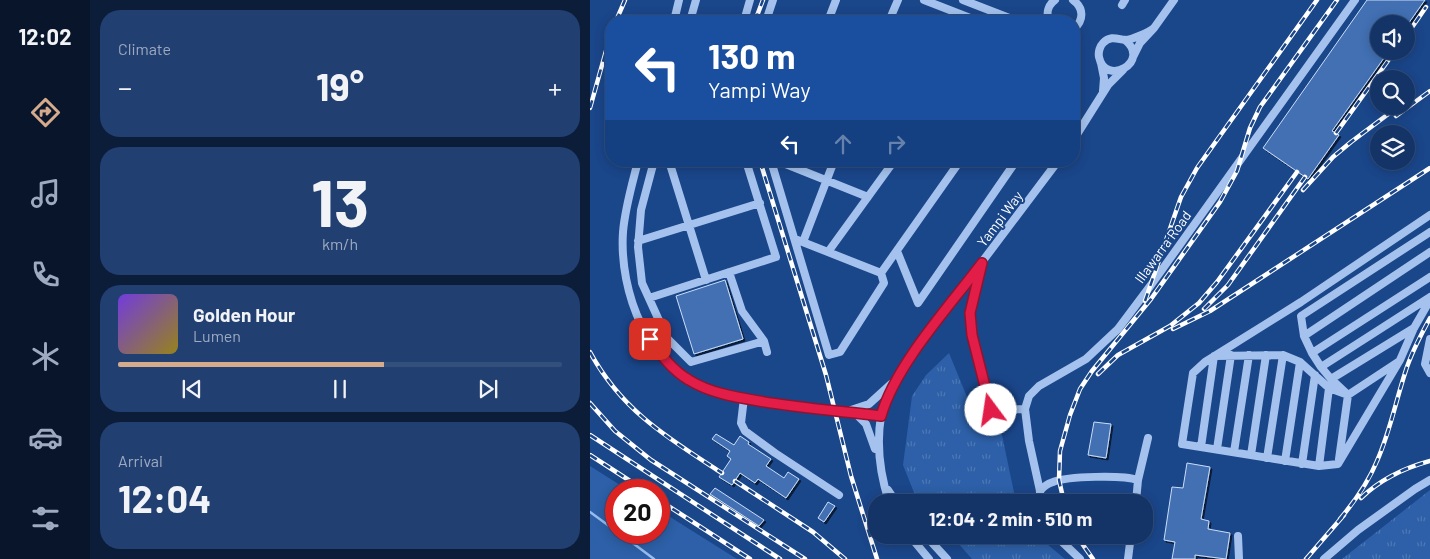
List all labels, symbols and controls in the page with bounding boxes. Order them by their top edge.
map controls [1370,15,1415,170]
button: sound [1370,15,1415,60]
text: 12:02 [19,23,71,49]
text: 130 m [708,34,795,76]
icon: left [625,35,690,100]
text: Climate [118,39,171,58]
text: 19° [316,63,364,109]
text: − [118,70,132,104]
text: + [548,70,562,104]
button: search [1370,70,1415,115]
text: Yampi Way [708,76,811,102]
icon: directions [28,95,63,130]
button: layers [1370,125,1415,170]
icon: left [776,130,804,158]
icon: ahead [829,130,857,158]
icon: right [882,130,910,158]
text: 13 [311,162,369,240]
icon: music [28,176,63,211]
street label: Yampi Way [973,187,1026,250]
street label: Illawarra Road [1131,207,1195,286]
text: km/h [322,234,358,253]
icon: phone [28,257,63,292]
text: Golden Hour [193,303,295,326]
pin [629,318,671,360]
icon: arrive [636,325,664,353]
text: Lumen [193,326,241,345]
icon: climate [28,339,63,374]
icon: previous [178,375,206,403]
icon: pause [326,375,354,403]
icon: next [474,375,502,403]
position arrow [964,383,1016,435]
icon: car [28,420,63,455]
text: Arrival [118,451,163,470]
text: 12:04 [118,475,211,521]
speed limit sign: 20 [605,479,670,544]
icon: filters [28,501,63,536]
text: 12:04 · 2 min · 510 m [929,507,1092,530]

